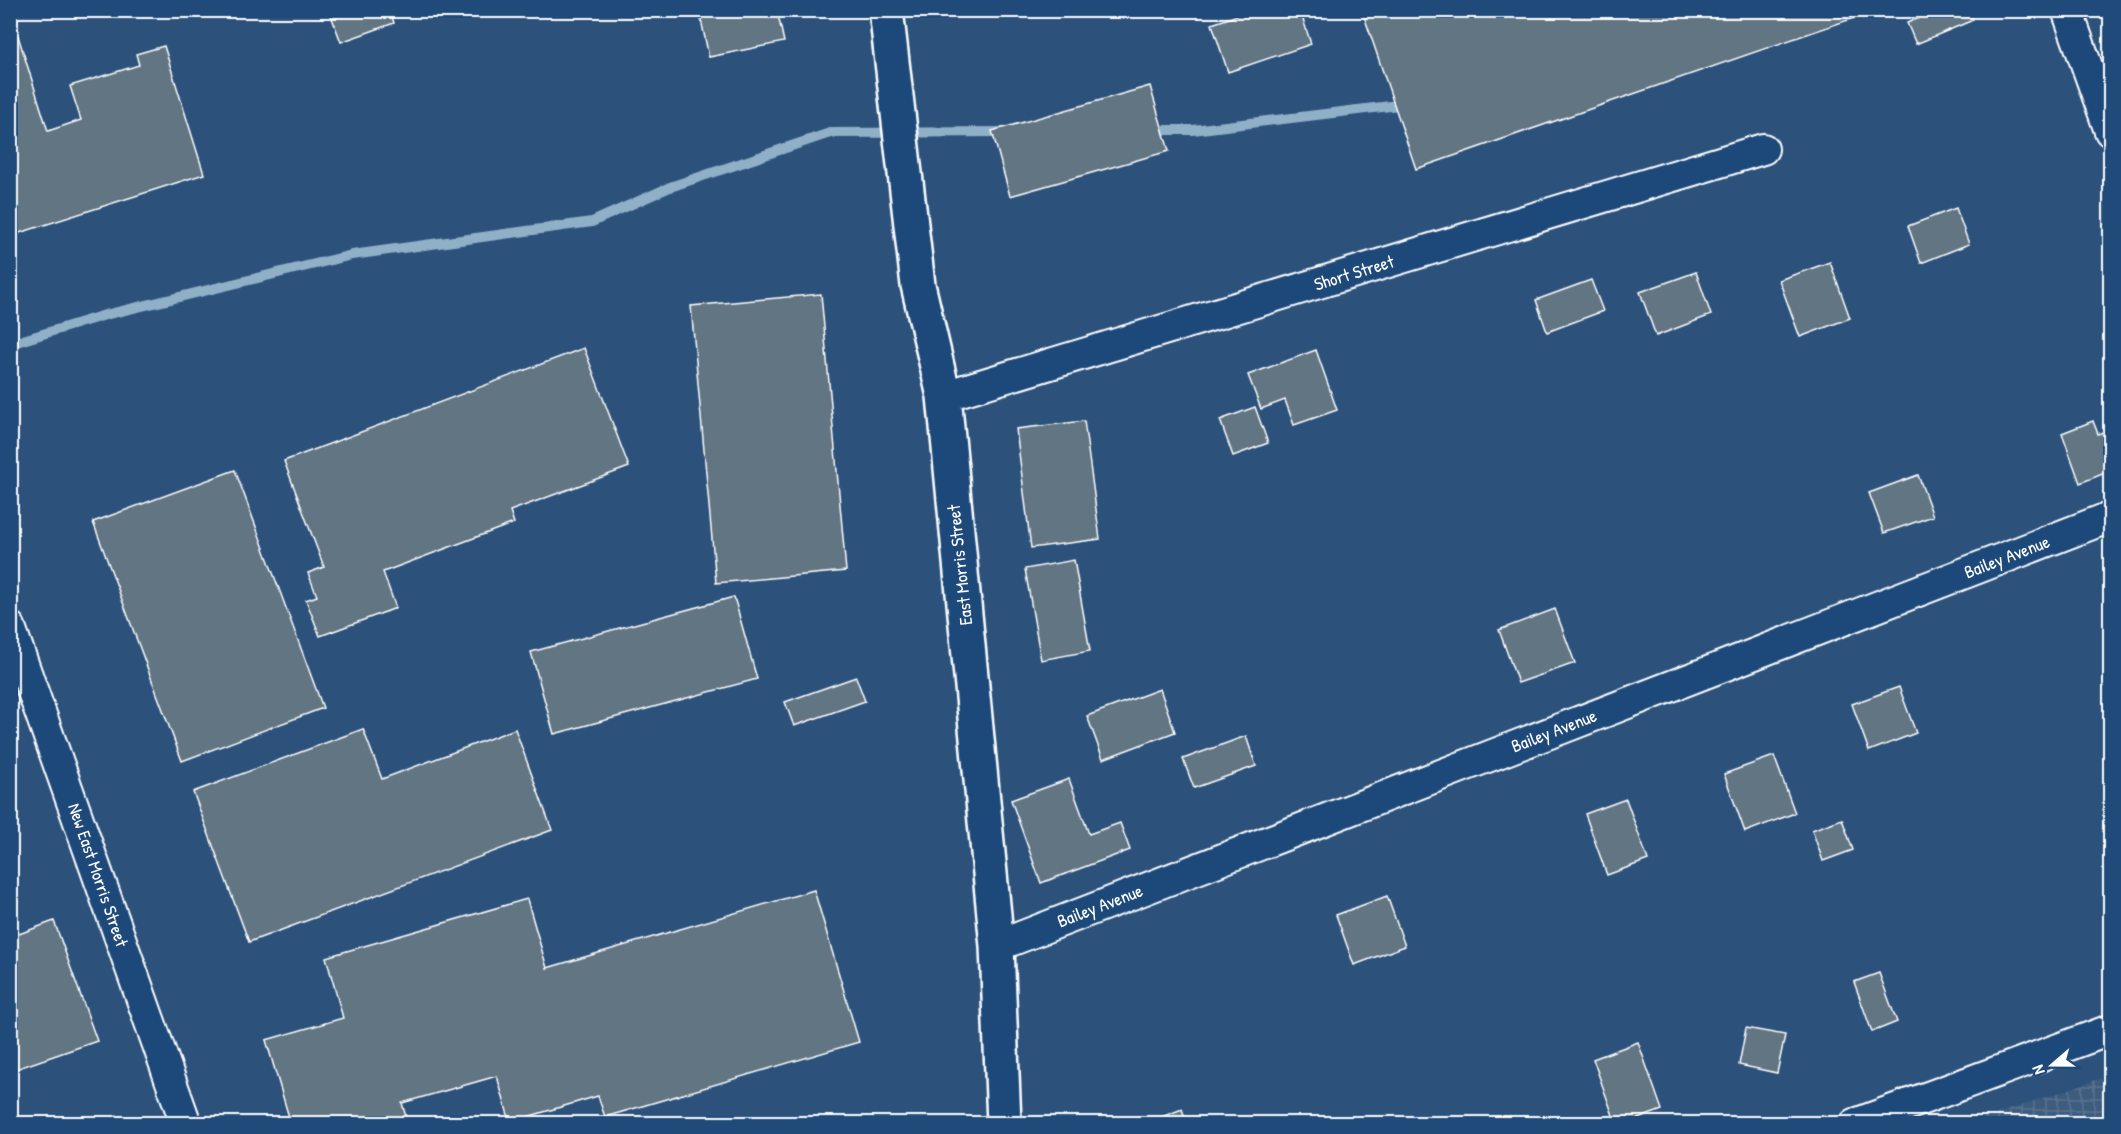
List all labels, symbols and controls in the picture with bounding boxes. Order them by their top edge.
street label: Short Street [1311,248,1398,296]
street label: East Morris Street [941,503,978,627]
street label: Bailey Avenue [1961,529,2053,584]
street label: Bailey Avenue [1508,703,1600,758]
street label: New East Morris Street [62,800,135,951]
street label: Bailey Avenue [1054,878,1146,933]
north arrow [2022,1035,2082,1095]
text: N [2026,1062,2050,1078]

